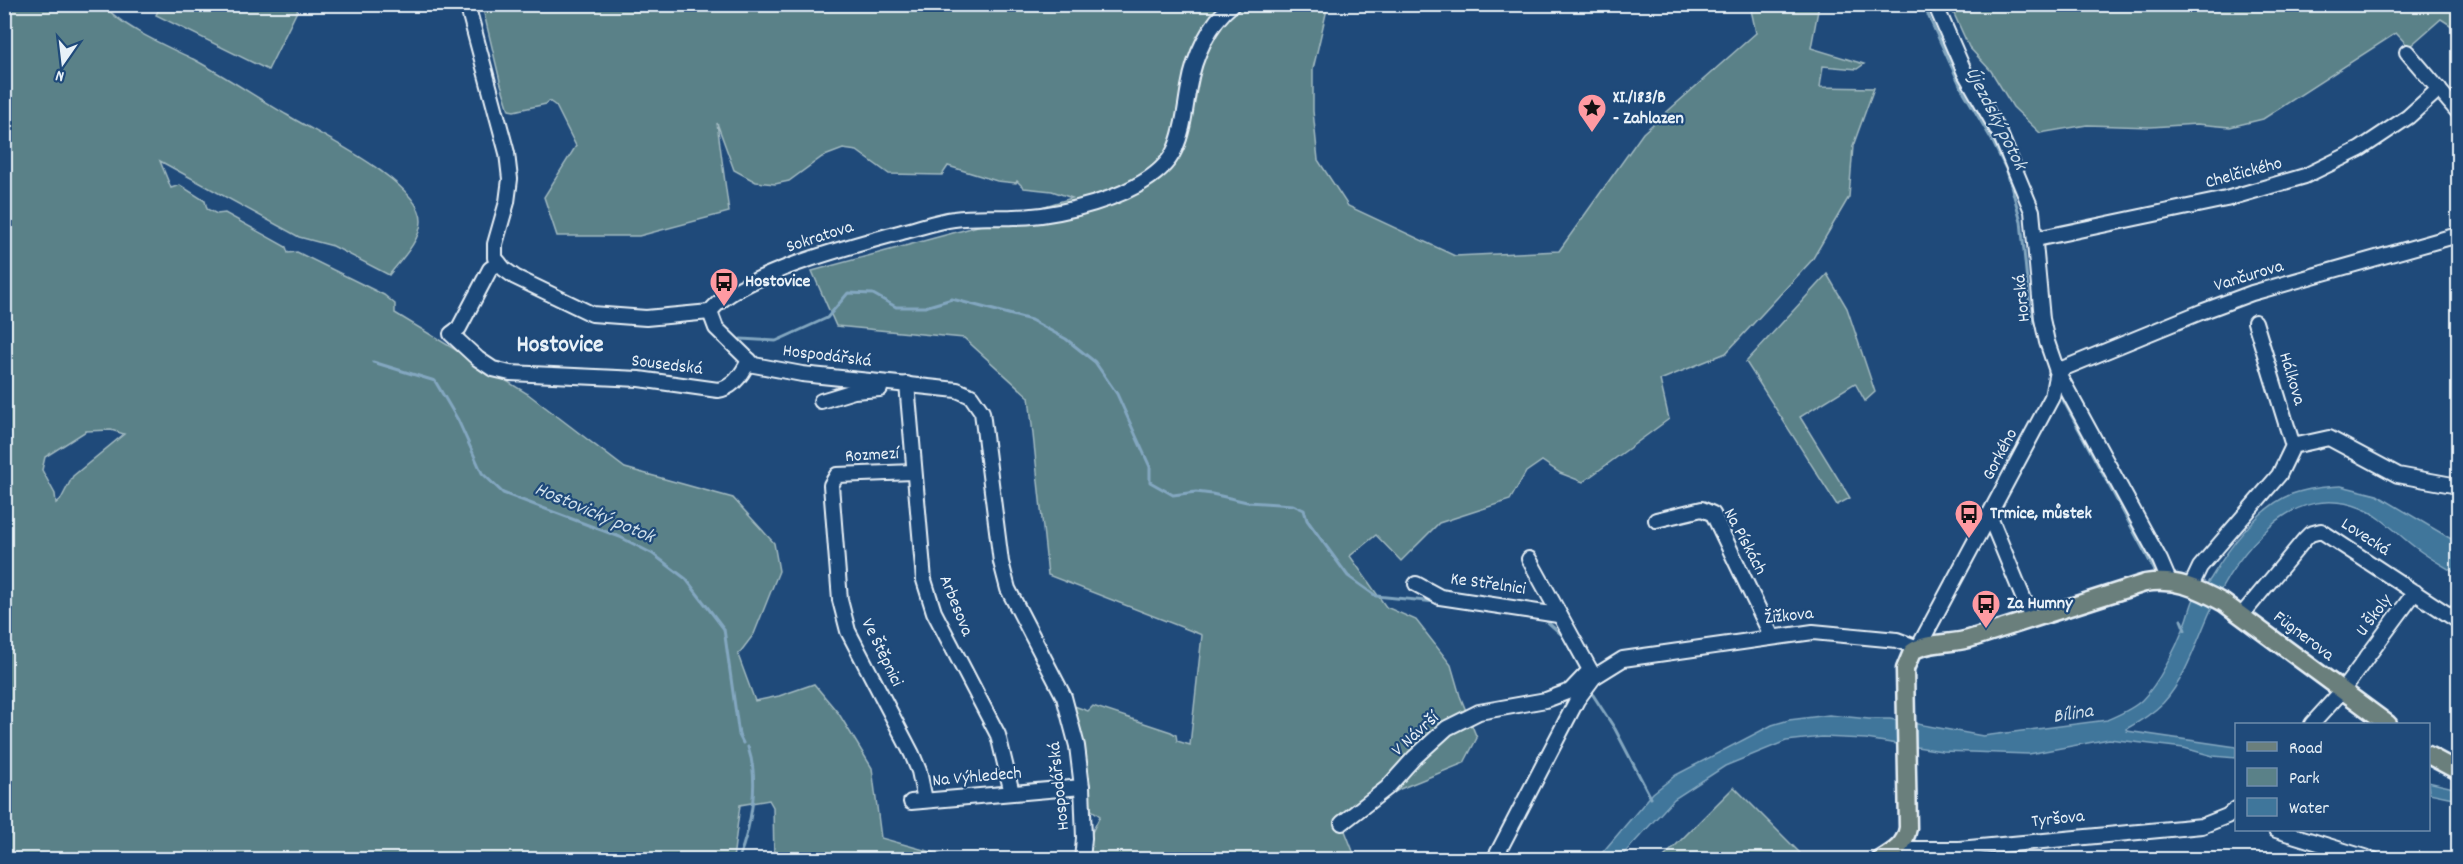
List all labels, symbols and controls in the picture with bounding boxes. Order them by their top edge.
north arrow [33,33,93,93]
text: N [53,63,67,87]
water label: Újezdský potok [1957,63,2034,177]
place label: XI./183/B - Zahlazen [1613,86,1684,132]
place icon: XI./183/B - Zahlazen [1576,92,1608,134]
street label: Chelčického [2203,152,2285,196]
street label: Sokratova [783,215,857,261]
street label: Vančurova [2211,254,2287,299]
bus stop icon: Hostovice [708,266,740,308]
place label: Hostovice [745,270,810,295]
street label: Horská [2008,273,2038,323]
district label: Hostovice [516,329,604,363]
street label: Hospodářská [781,339,873,375]
street label: Sousedská [630,349,704,383]
street label: Hálkova [2271,350,2311,409]
street label: Gorkého [1977,425,2025,485]
street label: Rozmezí [844,442,901,470]
water label: Hostovický potok [530,476,660,552]
bus stop icon: Trmice, můstek [1953,498,1985,540]
place label: Trmice, můstek [1990,502,2092,527]
street label: Na Pískách [1716,504,1772,580]
street label: Lovecká [2335,513,2395,563]
street label: Ke Střelnici [1449,567,1527,603]
street label: Arbesova [931,572,979,641]
bus stop icon: Za Humny [1970,588,2002,630]
street label: U Školy [2351,589,2400,642]
place label: Za Humny [2007,592,2073,617]
street label: Žižkova [1763,602,1815,632]
street label: Fügnerova [2267,606,2339,669]
street label: Ve Štěpnici [854,615,908,691]
water label: Bílina [2051,698,2097,732]
street label: V Návrší [1387,706,1446,763]
legend [2235,723,2430,831]
text: Road [2289,737,2323,762]
street label: Hospodářská [1043,740,1077,832]
street label: Na Výhledech [931,762,1023,794]
text: Park [2289,767,2320,792]
text: Water [2289,797,2329,822]
street label: Tyršova [2030,805,2086,835]

